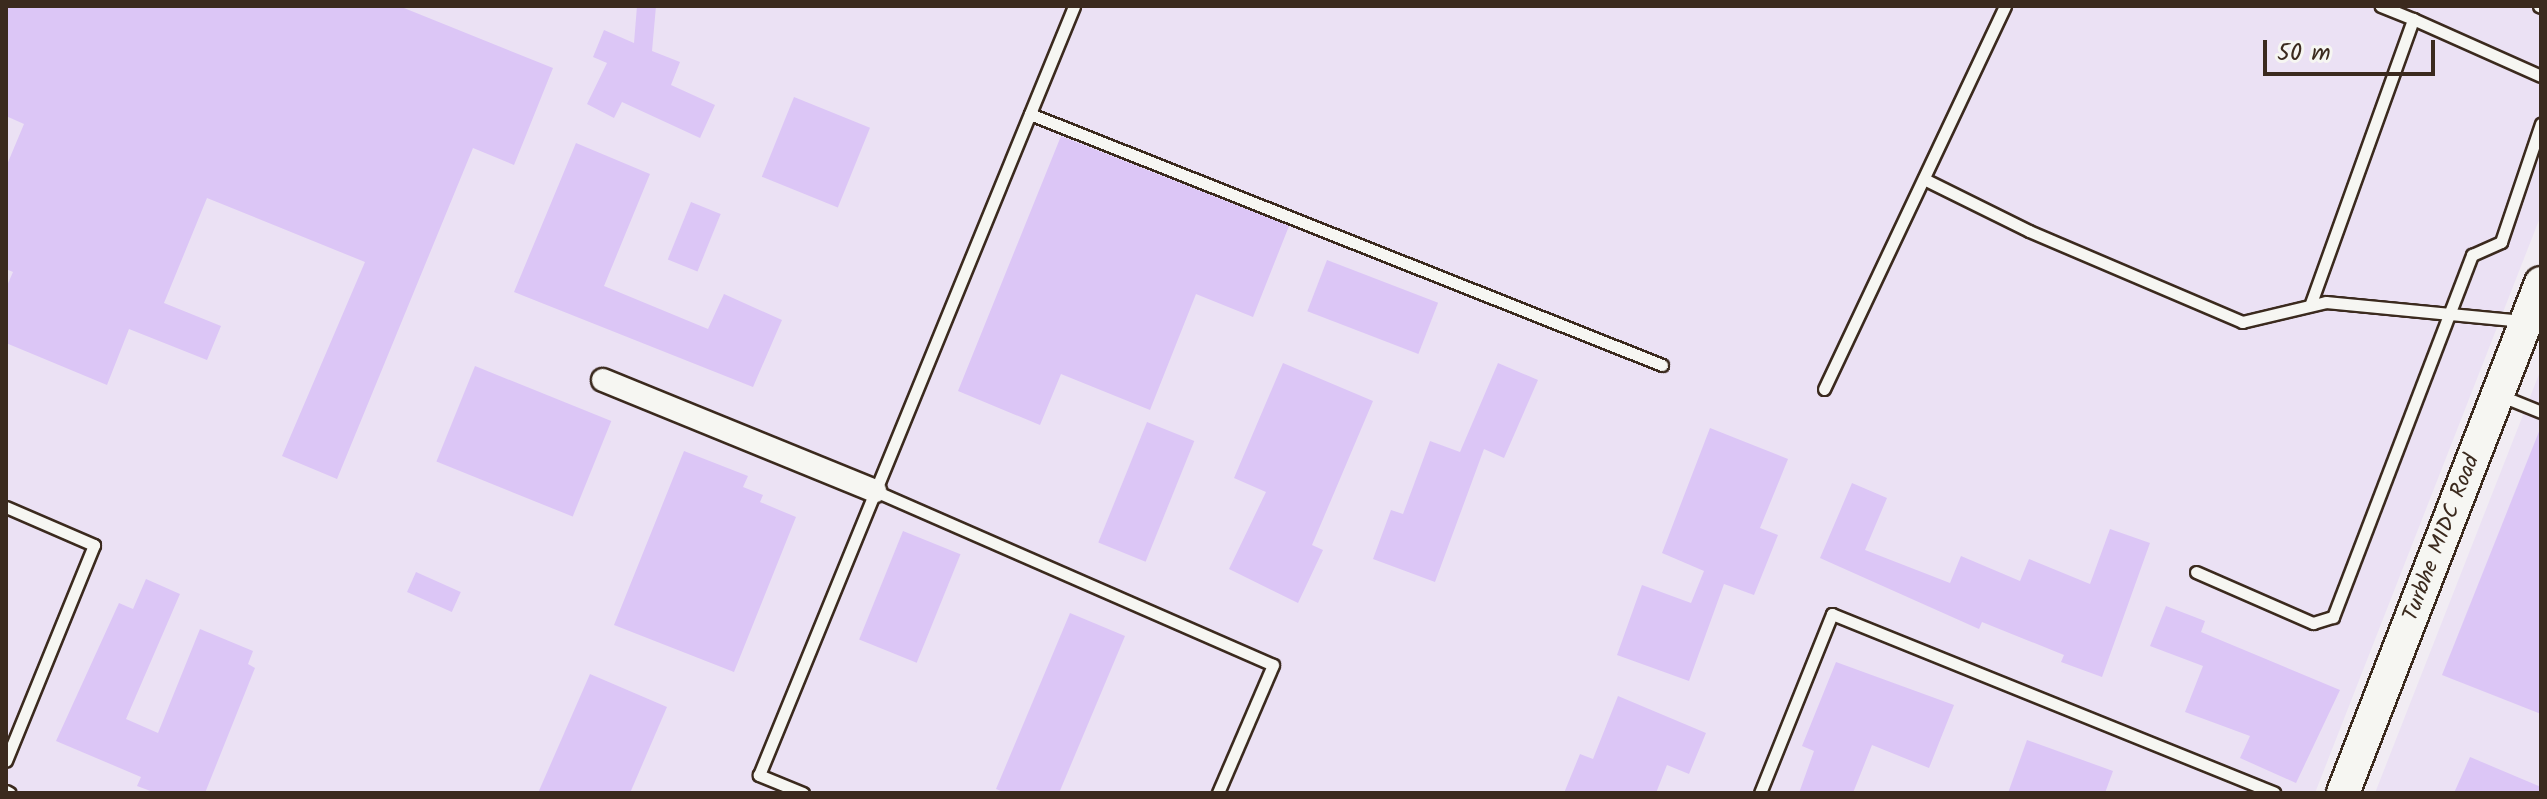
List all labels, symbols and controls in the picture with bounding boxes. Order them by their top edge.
scale bar [2267,24,2439,74]
text: 50 m [2277,34,2331,73]
street label: Turbhe MIDC Road [2398,451,2486,625]

